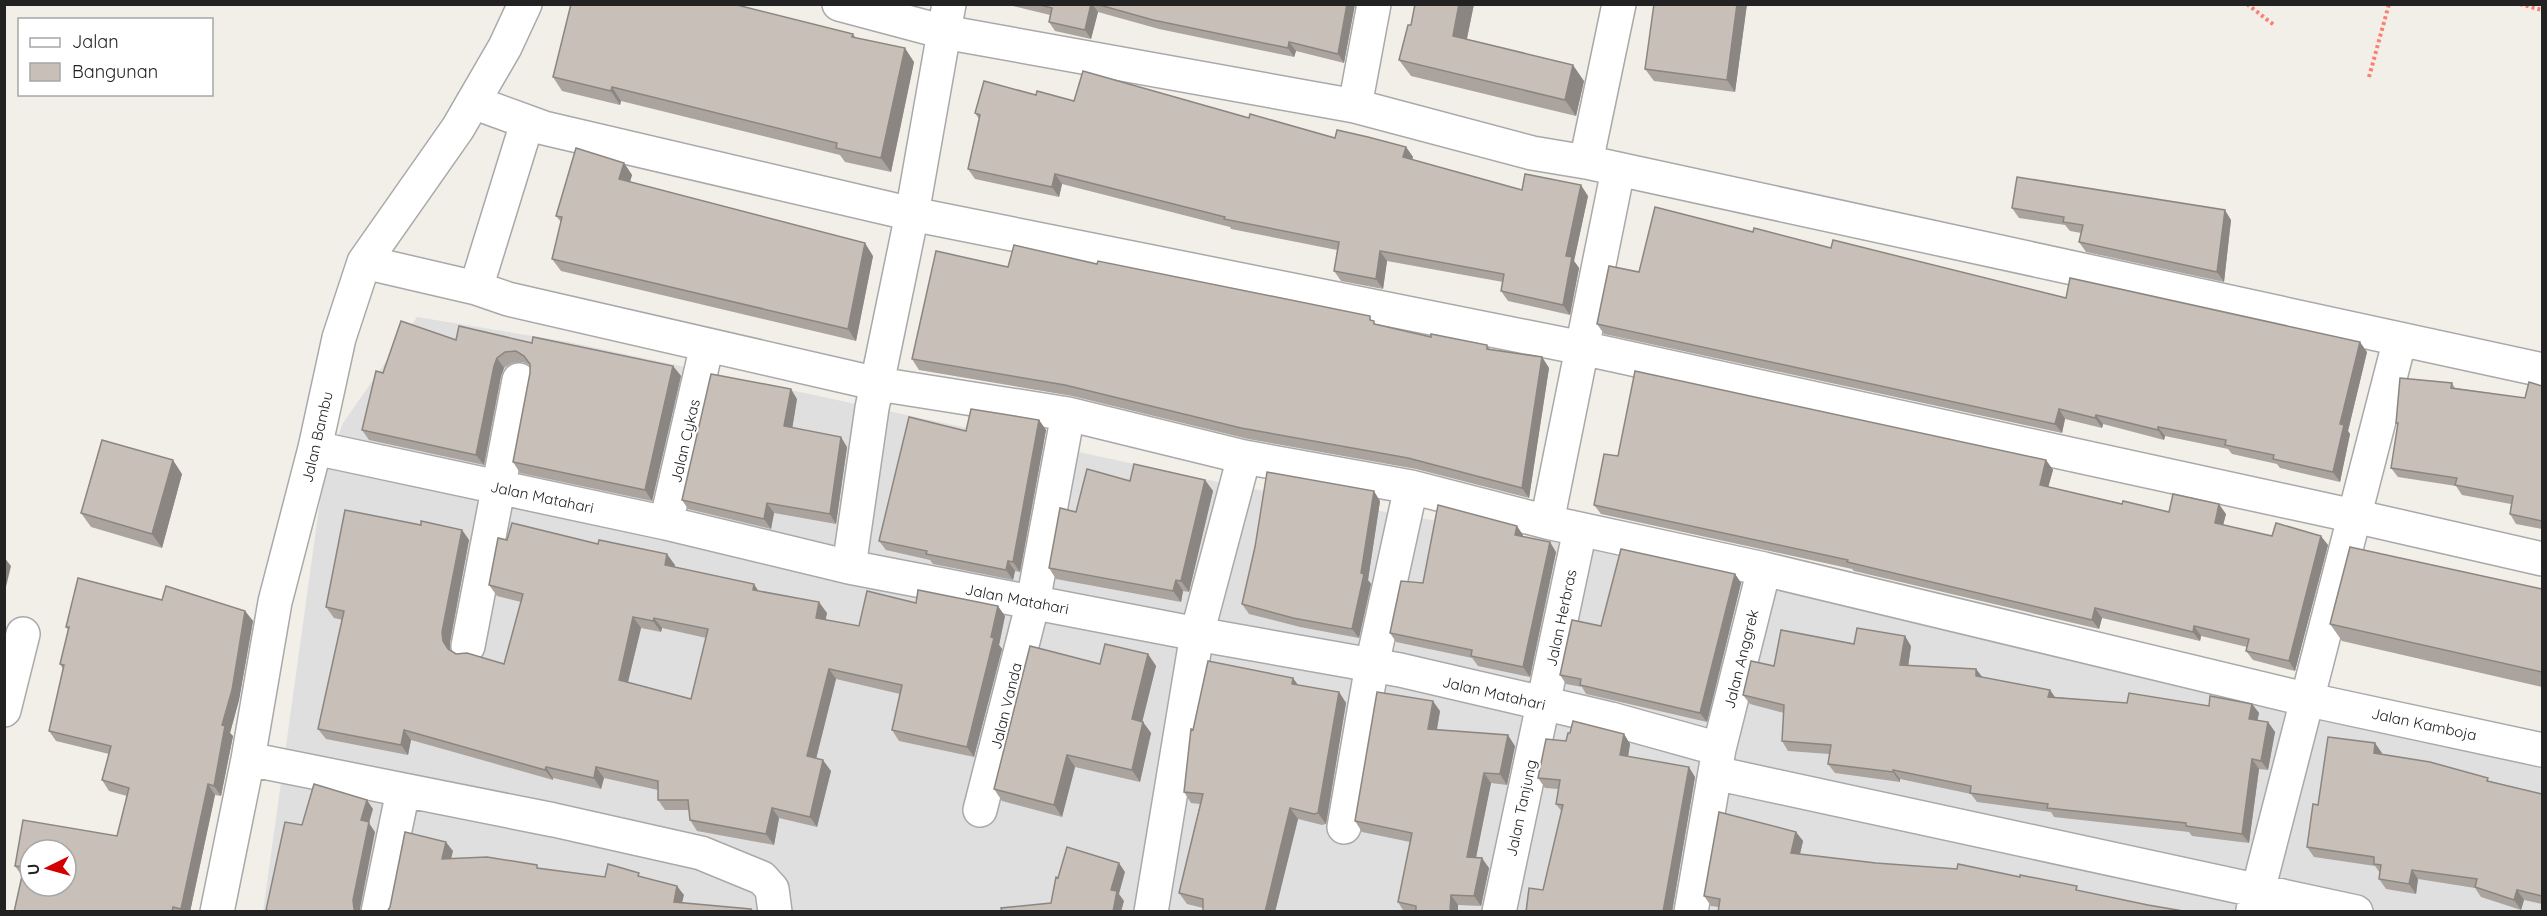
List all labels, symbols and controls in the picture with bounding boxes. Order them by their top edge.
legend [18,18,213,96]
text: Jalan [72,30,119,53]
text: Bangunan [72,60,158,83]
street label: Jalan Bambu [297,389,337,485]
street label: Jalan Cykas [666,397,704,485]
street label: Jalan Matahari [489,477,595,517]
street label: Jalan Herbras [1541,568,1581,668]
street label: Jalan Matahari [964,580,1070,618]
street label: Jalan Anggrek [1719,607,1763,711]
street label: Jalan Vanda [986,661,1026,751]
street label: Jalan Matahari [1441,672,1547,714]
street label: Jalan Kamboja [2370,704,2478,744]
street label: Jalan Tanjung [1501,758,1541,858]
north arrow [18,838,78,898]
text: U [23,863,44,876]

